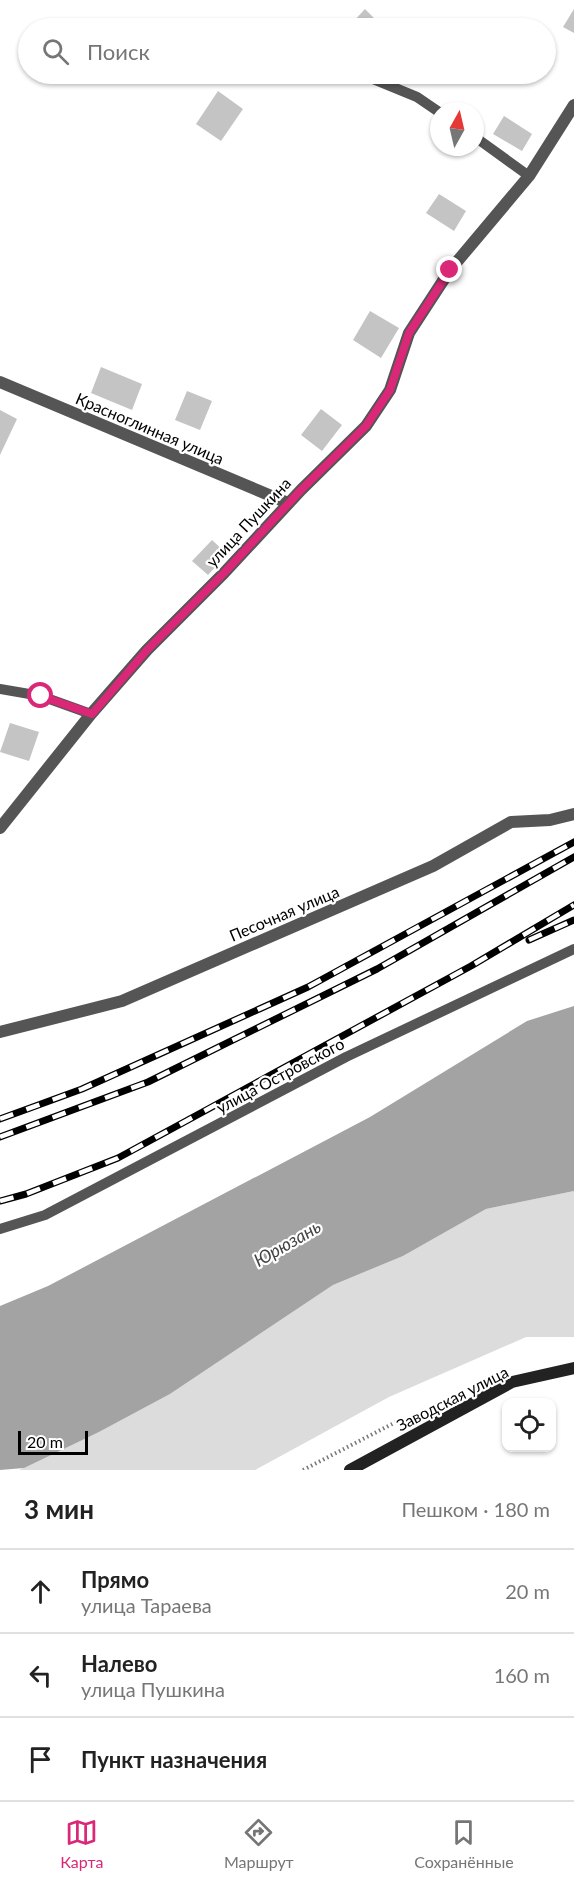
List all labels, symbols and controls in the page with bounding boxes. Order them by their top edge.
search box [18,18,556,84]
icon: search [39,35,72,68]
text: Поиск [87,38,150,65]
north arrow [430,102,484,156]
route end [436,256,462,282]
street label: Красноглинная улица [73,388,227,468]
street label: улица Пушкина [202,473,294,571]
route start [27,682,53,708]
street label: Песочная улица [226,881,342,945]
street label: улица Островского [213,1033,347,1117]
water label: Юрюзань [249,1215,325,1271]
street label: Заводская улица [393,1362,511,1434]
map controls [502,1398,556,1452]
button: locate [502,1398,556,1452]
scale bar [18,1428,88,1456]
text: 20 m [27,1432,63,1451]
text: 3 мин [24,1493,94,1525]
text: Пешком · 180 m [401,1497,550,1521]
text: Прямо [81,1566,149,1593]
icon: ahead [24,1575,57,1608]
text: 20 m [505,1579,550,1603]
text: улица Тараева [81,1593,212,1617]
text: Налево [81,1650,157,1677]
icon: left [24,1659,57,1692]
text: 160 m [494,1663,550,1687]
text: улица Пушкина [81,1677,225,1701]
icon: arrive [24,1743,57,1776]
text: Пункт назначения [81,1746,267,1773]
tab: Карта [60,1816,103,1871]
tab: Маршрут [224,1816,294,1871]
tab: Сохранённые [414,1816,514,1871]

